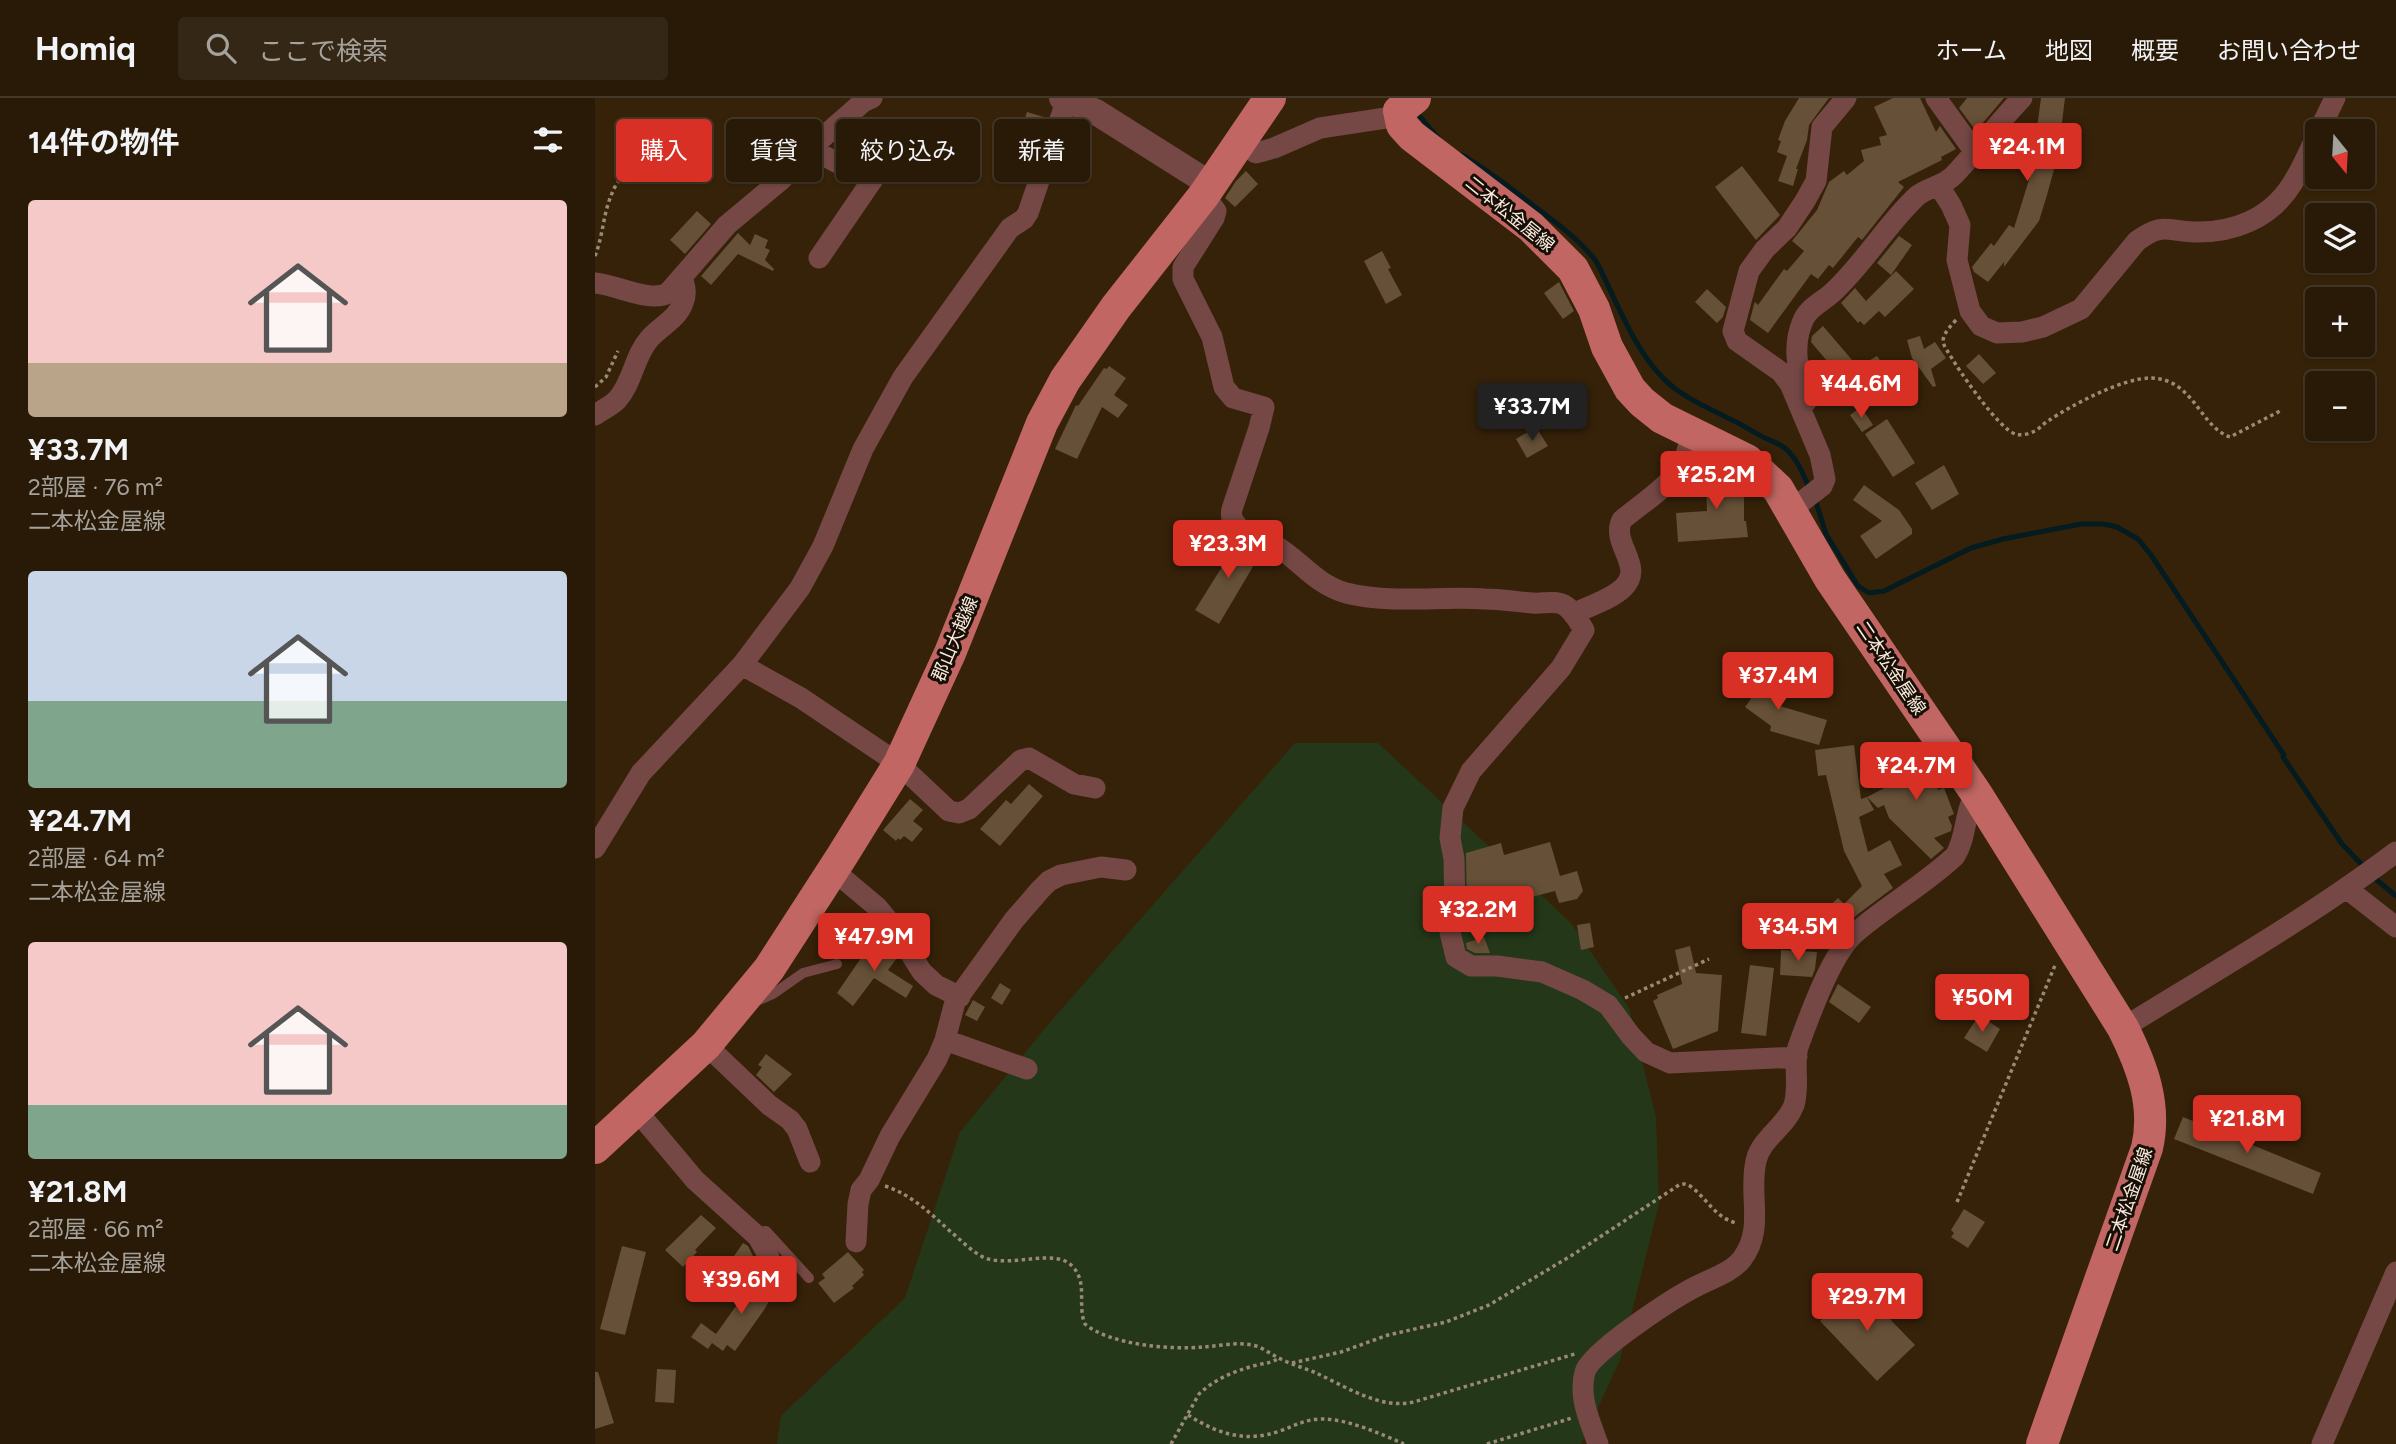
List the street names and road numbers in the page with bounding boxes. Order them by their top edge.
street label: 二本松金屋線 [1461,171,1559,257]
street label: 郡山大越線 [927,593,983,685]
street label: 二本松金屋線 [1852,617,1930,719]
street label: 二本松金屋線 [2101,1144,2157,1254]

